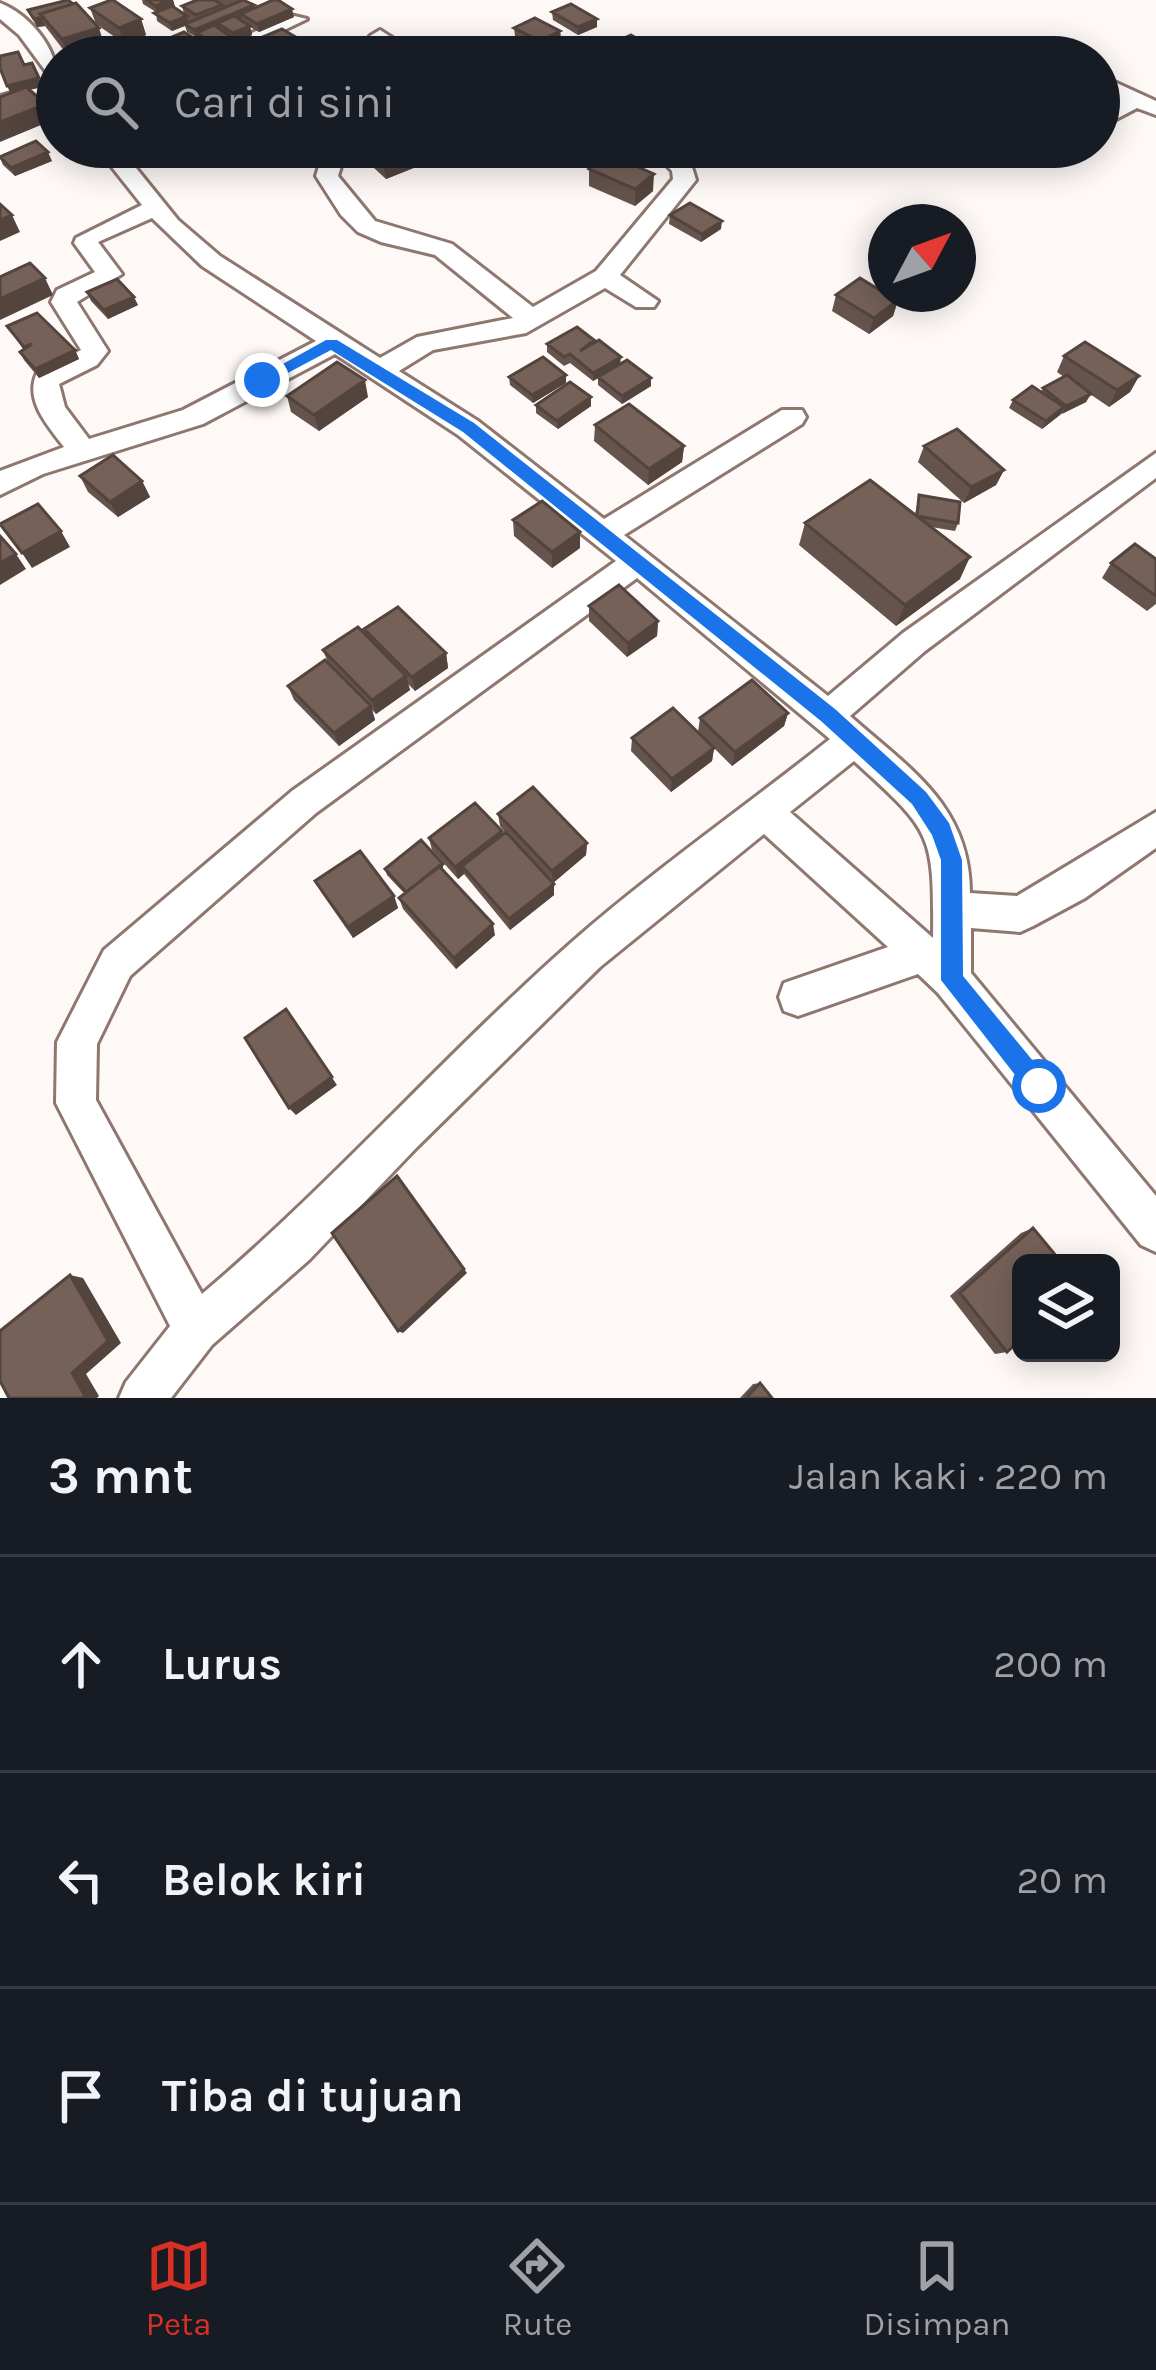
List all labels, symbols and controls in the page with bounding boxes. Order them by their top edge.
search box [36,36,1120,168]
icon: search [78,69,144,135]
text: Cari di sini [174,76,395,128]
north arrow [868,204,976,312]
route end [235,353,289,407]
route start [1012,1059,1066,1113]
map controls [1012,1254,1120,1362]
button: layers [1012,1254,1120,1362]
text: 3 mnt [48,1446,193,1506]
text: Jalan kaki · 220 m [789,1453,1108,1499]
icon: ahead [48,1631,114,1697]
text: Lurus [162,1638,282,1690]
text: 200 m [993,1641,1108,1687]
icon: left [48,1847,114,1913]
text: Belok kiri [162,1854,366,1906]
text: 20 m [1017,1857,1108,1903]
icon: arrive [48,2063,114,2129]
text: Tiba di tujuan [162,2070,463,2122]
tab: Peta [146,2233,212,2343]
tab: Rute [503,2233,572,2343]
tab: Disimpan [863,2233,1010,2343]

